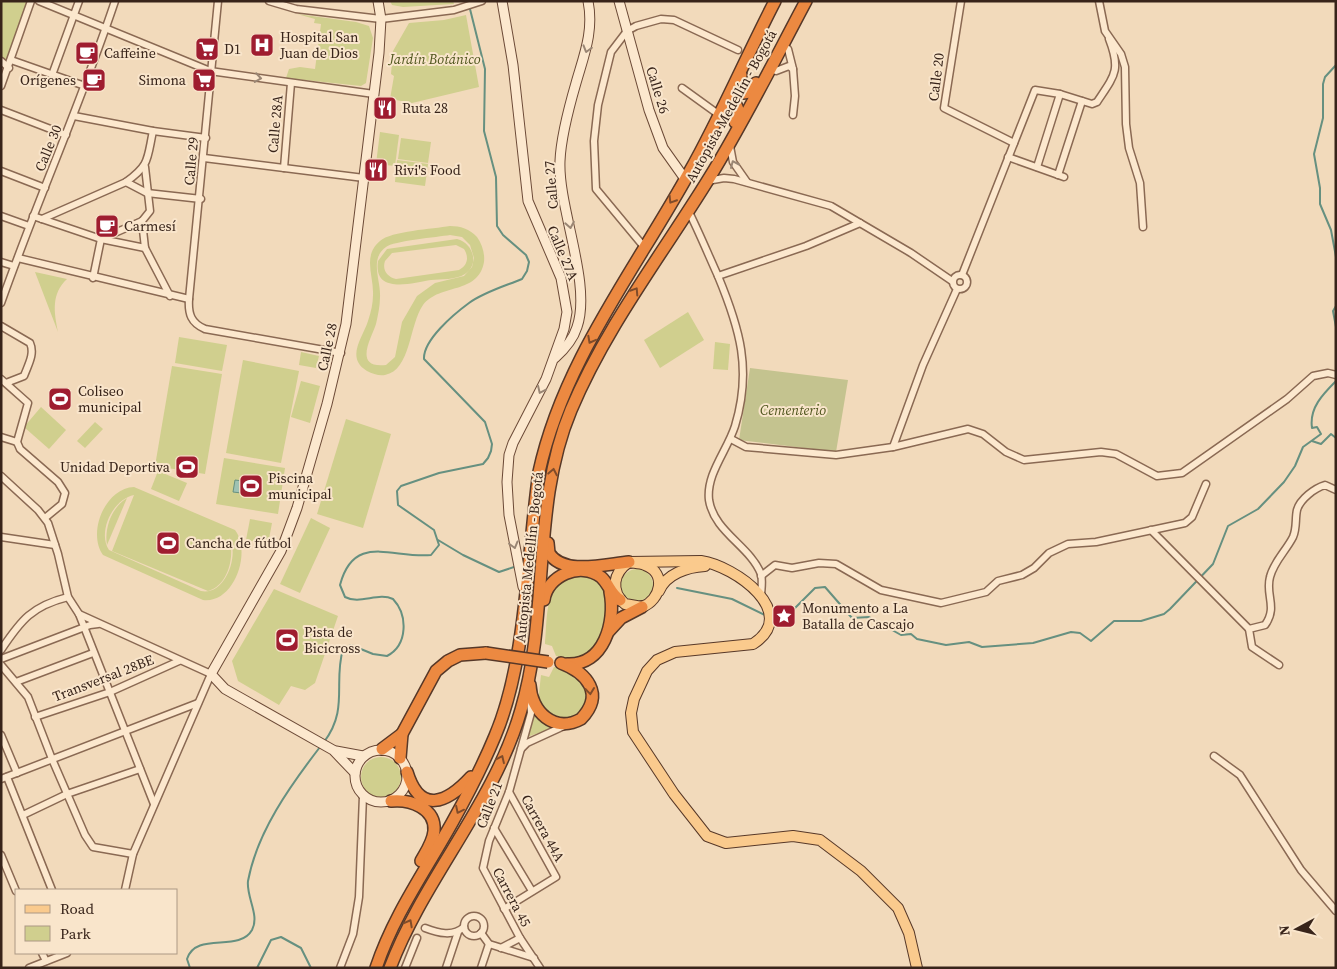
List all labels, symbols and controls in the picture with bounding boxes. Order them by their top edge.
street label: Autopista Medellín - Bogotá [681,25,782,186]
place label: Hospital San Juan de Dios [279,27,359,63]
hospital icon: Hospital San Juan de Dios [249,32,275,58]
supermarket icon: D1 [194,36,220,62]
place label: D1 [224,39,241,59]
cafe icon: Caffeine [74,40,100,66]
place label: Caffeine [104,43,156,63]
one-way arrow [582,45,592,53]
park label: Jardín Botánico [387,49,481,69]
street label: Calle 20 [923,52,949,102]
street label: Calle 26 [641,64,675,116]
cafe icon: Orígenes [81,67,107,93]
supermarket icon: Simona [191,67,217,93]
place label: Orígenes [20,70,76,90]
place label: Simona [139,70,187,90]
one-way arrow [255,72,263,83]
street label: Calle 28A [263,94,288,154]
restaurant icon: Ruta 28 [372,95,398,121]
place label: Ruta 28 [402,98,448,118]
street label: Calle 30 [30,122,66,174]
street label: Calle 29 [179,136,203,186]
restaurant icon: Rivi's Food [363,157,389,183]
place label: Rivi's Food [394,160,461,180]
street label: Calle 27 [539,160,563,210]
one-way arrow [730,160,741,169]
one-way arrow [669,194,679,203]
cafe icon: Carmesí [94,213,120,239]
place label: Carmesí [124,216,176,236]
one-way arrow [564,221,574,230]
street label: Calle 27A [542,222,584,284]
one-way arrow [629,287,639,296]
street label: Calle 28 [312,321,342,373]
one-way arrow [587,335,597,344]
place label: Coliseo municipal [78,381,142,417]
one-way arrow [536,385,547,394]
sports icon: Coliseo municipal [47,386,73,412]
park label: Cementerio [760,400,826,420]
sports icon: Unidad Deportiva [174,454,200,480]
place label: Unidad Deportiva [60,457,171,477]
place label: Piscina municipal [268,468,332,504]
one-way arrow [548,468,558,476]
street label: Autopista Medellín - Bogotá [510,470,548,643]
sports icon: Piscina municipal [238,473,264,499]
sports icon: Cancha de fútbol [155,530,181,556]
place label: Cancha de fútbol [186,533,292,553]
one-way arrow [508,540,519,549]
place label: Monumento a La Batalla de Cascajo [802,598,914,634]
place icon: Monumento a La Batalla de Cascajo [771,603,797,629]
place label: Pista de Bicicross [304,622,360,658]
sports icon: Pista de Bicicross [274,627,300,653]
street label: Transversal 28BE [50,650,156,706]
one-way arrow [584,687,595,695]
one-way arrow [495,756,505,765]
street label: Calle 21 [471,779,507,831]
street label: Carrera 44A [516,791,570,866]
one-way arrow [455,805,465,814]
street label: Carrera 45 [488,864,536,930]
legend [15,889,178,954]
text: Road [60,898,94,919]
north arrow [1272,904,1322,954]
one-way arrow [403,920,413,929]
text: Park [60,923,92,944]
text: N [1274,924,1295,937]

